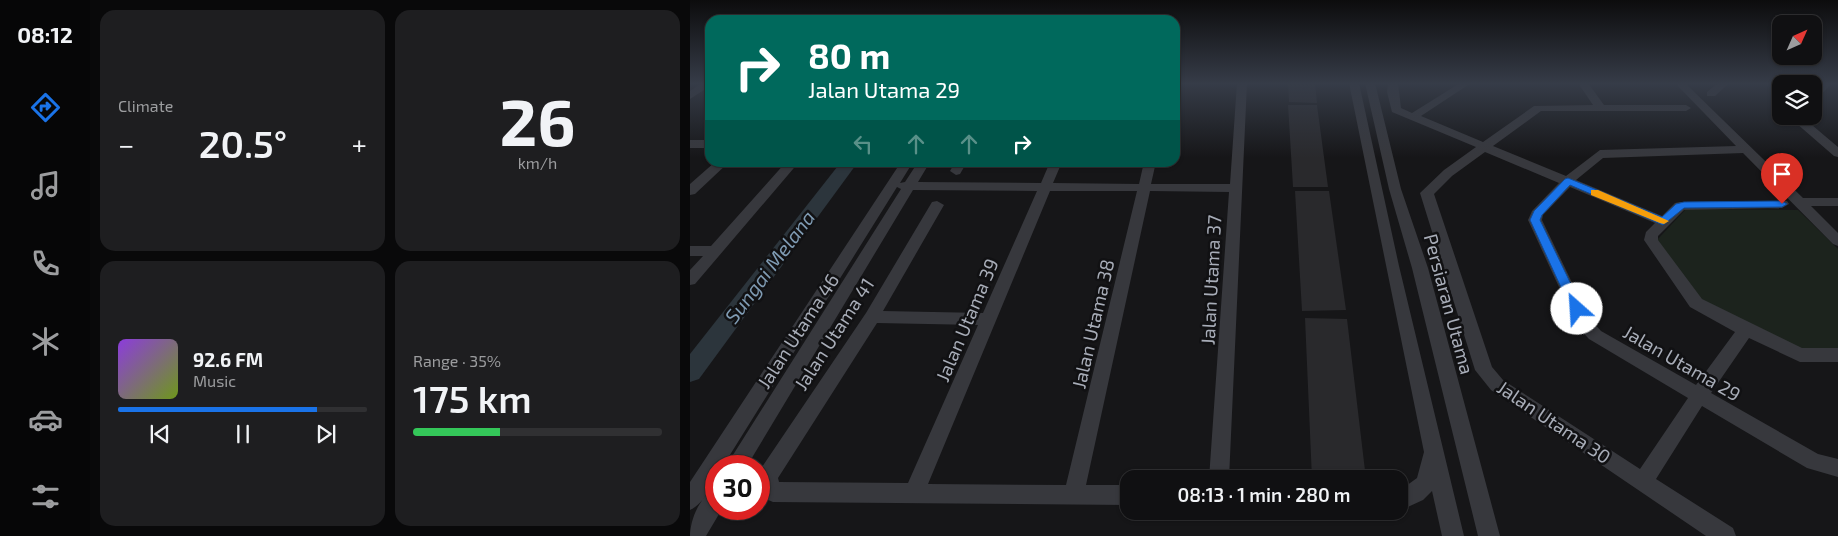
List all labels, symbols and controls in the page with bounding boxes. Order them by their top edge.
north arrow [1772,15,1822,65]
map controls [1772,15,1822,125]
text: 08:12 [17,21,73,47]
text: 80 m [808,34,890,76]
icon: right [725,35,790,100]
button: layers [1772,75,1822,125]
text: Jalan Utama 29 [808,76,960,102]
text: 26 [499,81,576,159]
icon: directions [28,90,63,125]
text: Climate [118,96,173,115]
text: 20.5° [199,120,287,166]
text: − [118,127,134,161]
text: + [352,127,367,161]
icon: left [849,130,877,158]
icon: ahead [902,130,930,158]
icon: ahead [955,130,983,158]
icon: right [1008,130,1036,158]
text: km/h [518,153,557,172]
pin [1761,153,1803,204]
icon: arrive [1768,160,1796,188]
icon: music [28,168,63,203]
water label: Sungai Melana [719,205,819,328]
street label: Jalan Utama 37 [1196,214,1225,346]
street label: Persiaran Utama [1420,231,1479,377]
icon: phone [28,246,63,281]
street label: Jalan Utama 39 [930,255,1003,385]
street label: Jalan Utama 38 [1066,257,1119,391]
street label: Jalan Utama 46 [752,269,843,393]
street label: Jalan Utama 41 [789,273,878,394]
position arrow [1550,282,1602,334]
street label: Jalan Utama 29 [1620,320,1745,405]
icon: climate [28,324,63,359]
text: 92.6 FM [193,348,263,371]
text: Range · 35% [413,351,501,370]
text: Music [193,371,236,390]
text: 175 km [413,375,532,421]
street label: Jalan Utama 30 [1493,375,1615,468]
icon: car [28,402,63,437]
icon: previous [146,420,174,448]
icon: pause [229,420,257,448]
icon: next [312,420,340,448]
speed limit sign: 30 [705,455,770,520]
icon: filters [28,479,63,514]
text: 08:13 · 1 min · 280 m [1177,483,1351,506]

